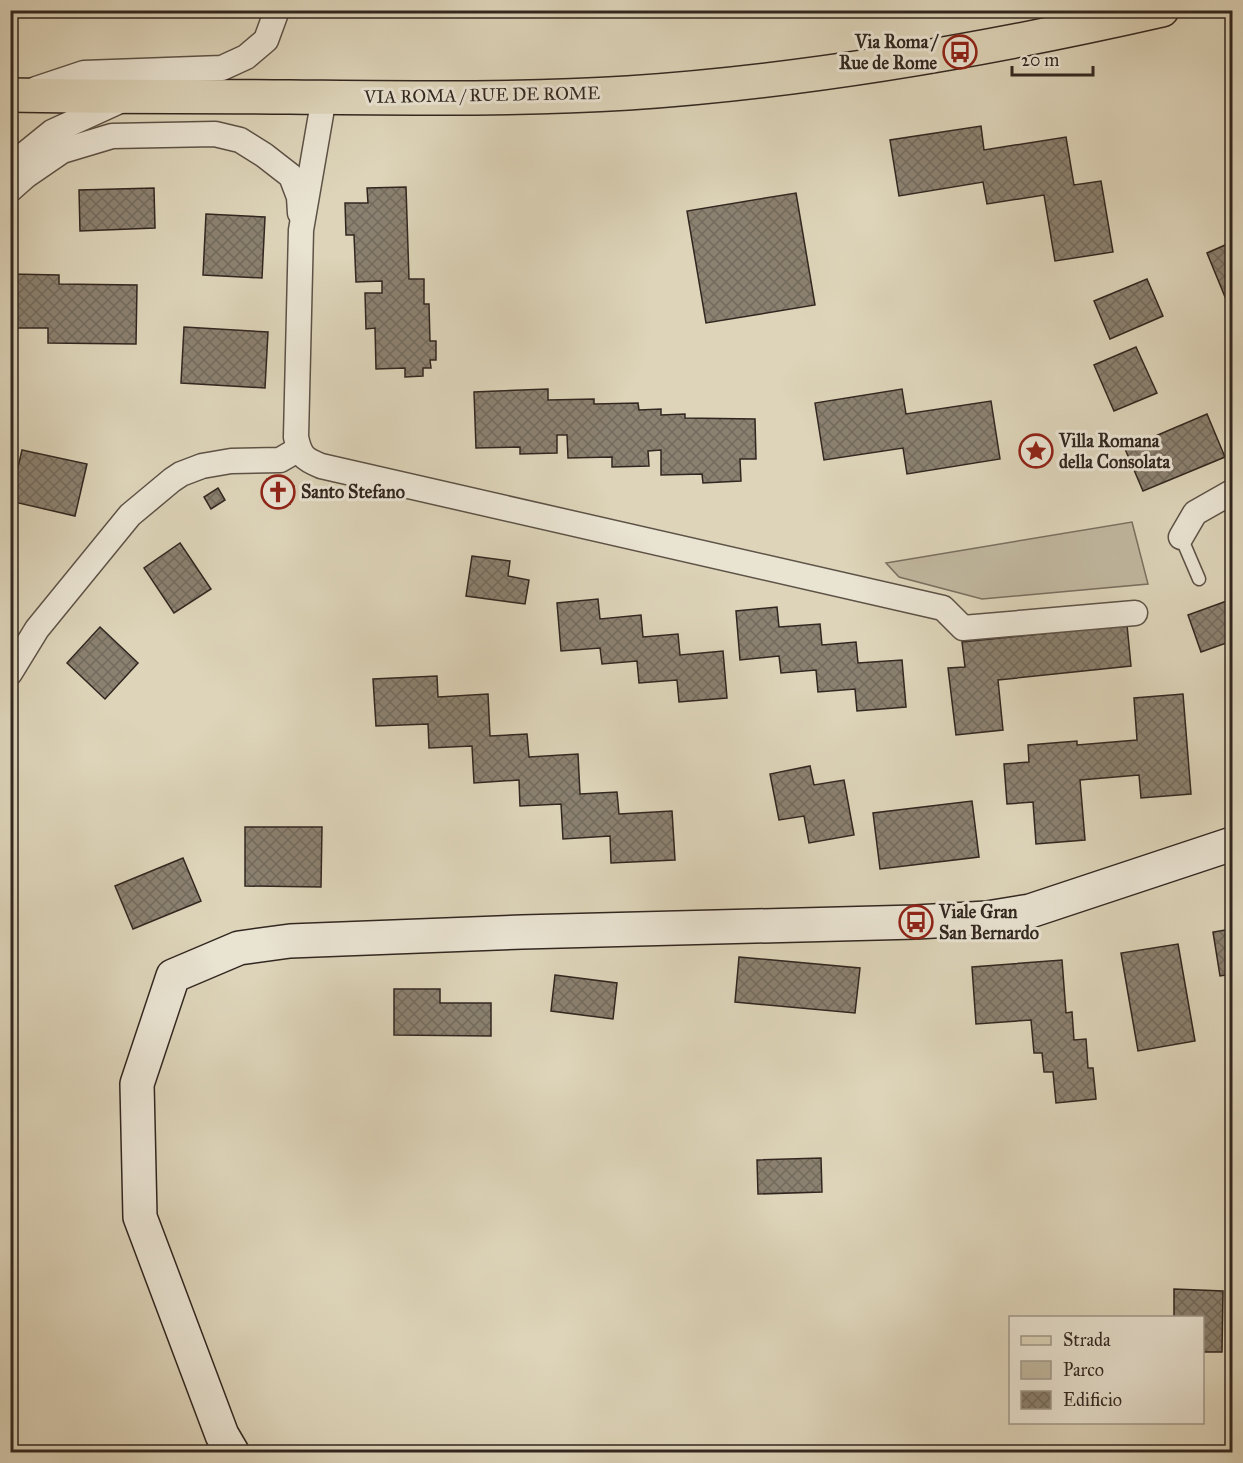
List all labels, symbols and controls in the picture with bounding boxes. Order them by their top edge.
place label: Via Roma / Rue de Rome [839,31,939,74]
bus stop icon: Via Roma / Rue de Rome [942,34,978,70]
scale bar [1012,39,1093,77]
text: 20 m [1021,49,1059,71]
street label: VIA ROMA / RUE DE ROME [363,82,600,108]
place label: Villa Romana della Consolata [1058,430,1171,473]
place icon: Villa Romana della Consolata [1018,433,1054,469]
church icon: Santo Stefano [260,474,296,510]
place label: Santo Stefano [301,481,405,503]
place label: Viale Gran San Bernardo [938,901,1039,944]
bus stop icon: Viale Gran San Bernardo [898,904,934,940]
legend [1009,1316,1204,1424]
text: Strada [1063,1329,1111,1351]
text: Parco [1063,1359,1104,1381]
text: Edificio [1063,1389,1122,1411]

